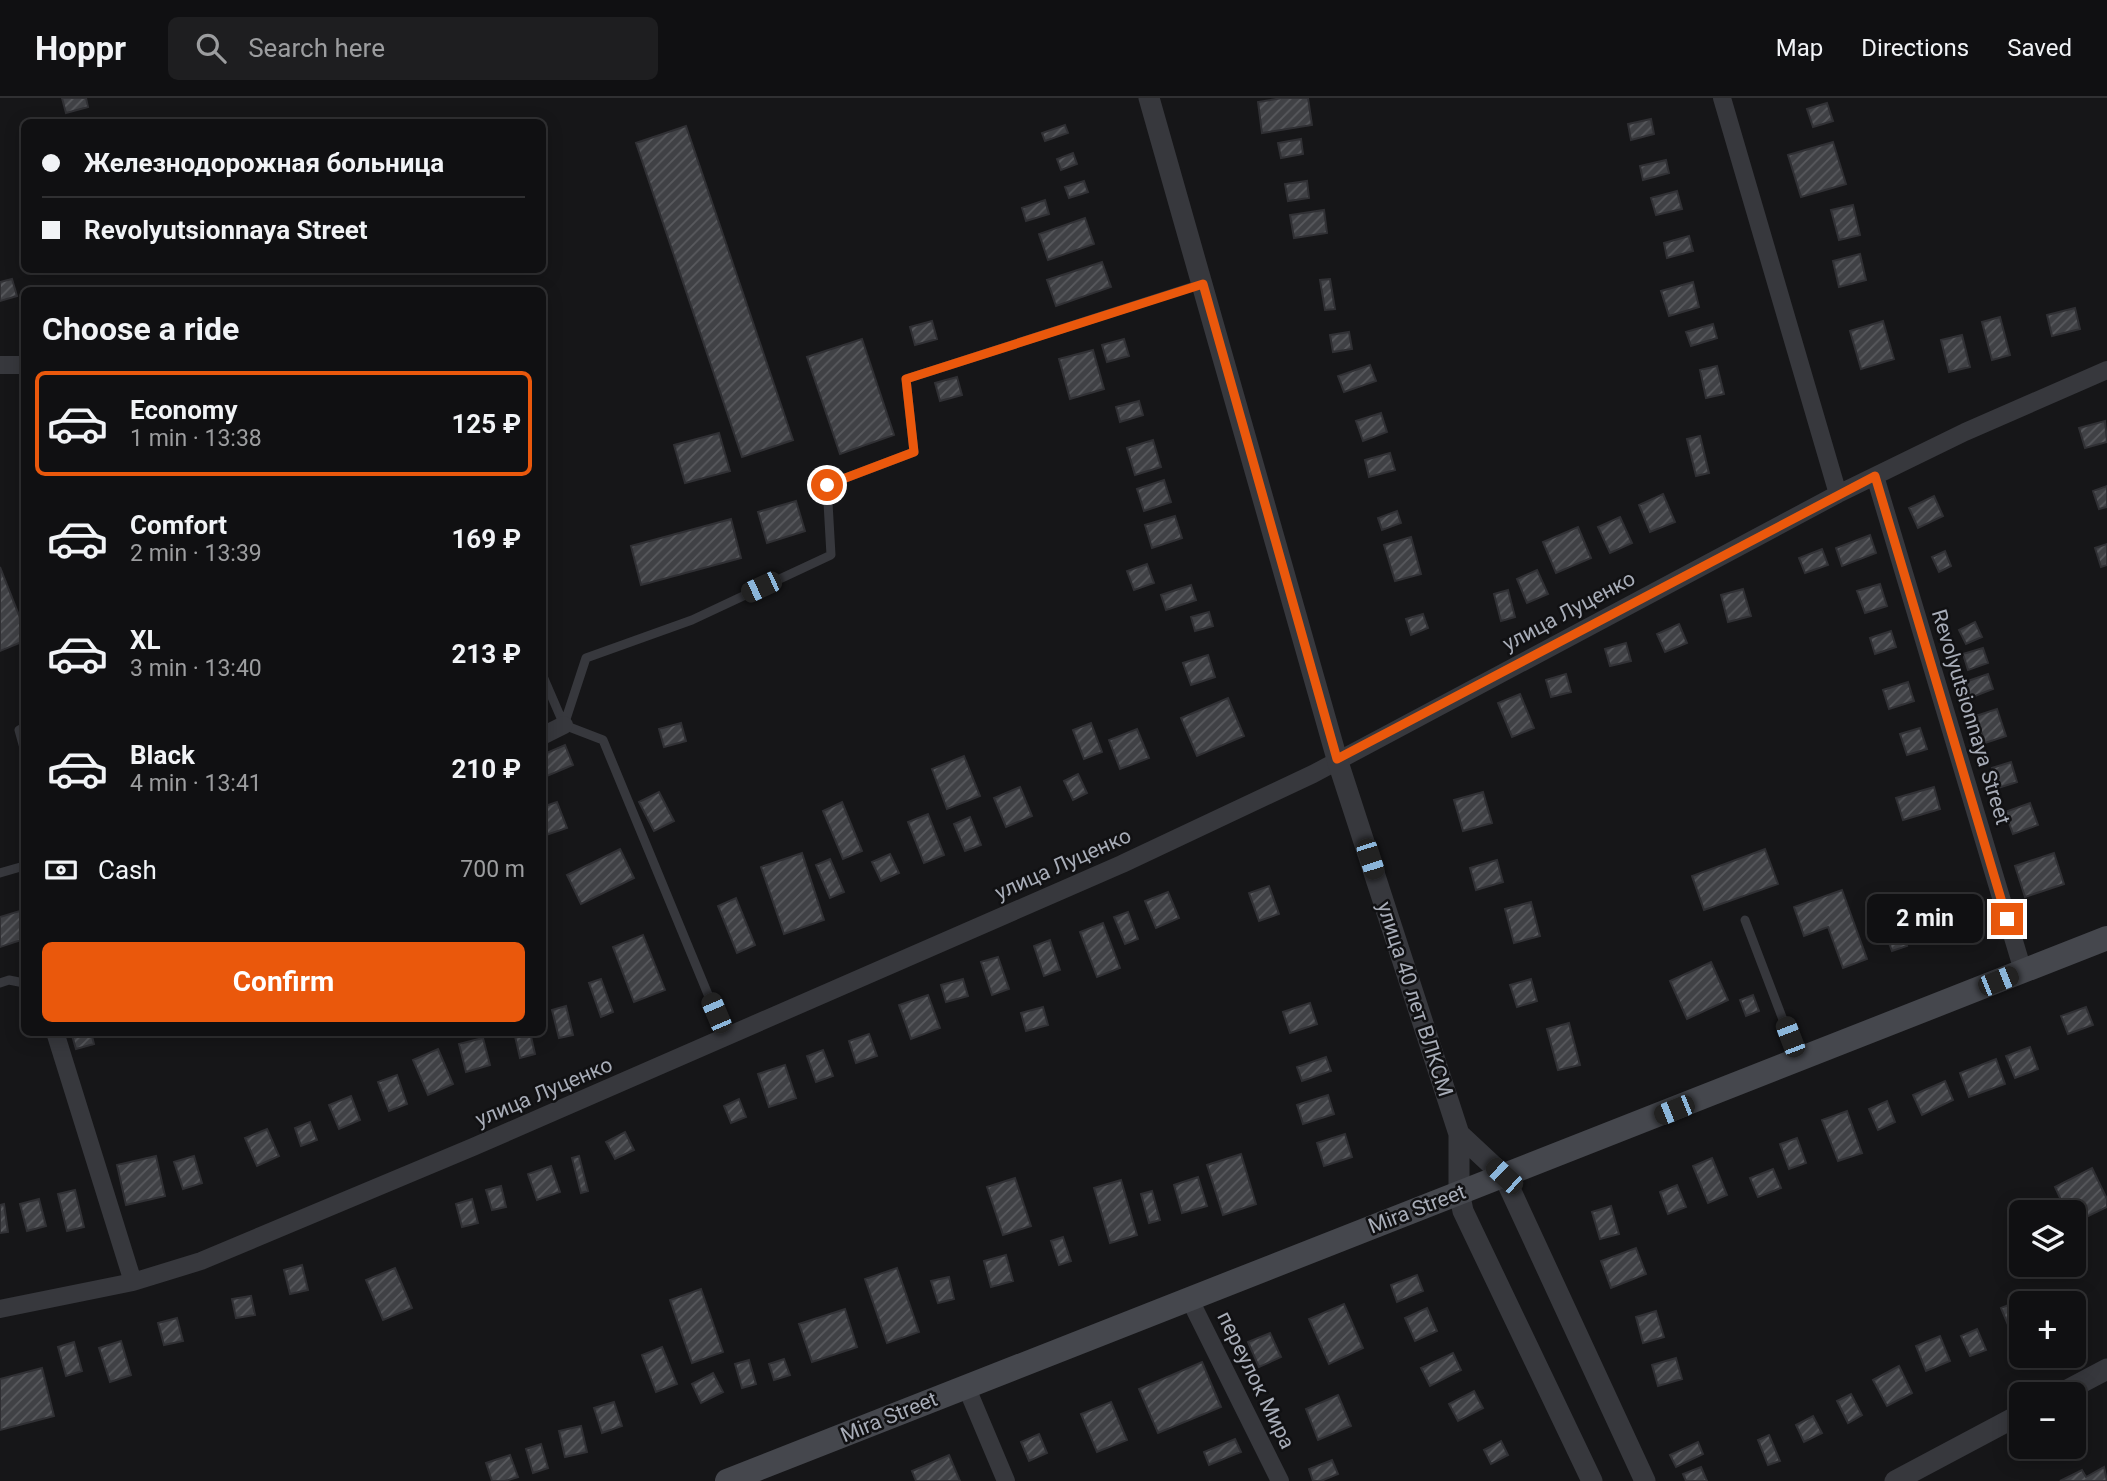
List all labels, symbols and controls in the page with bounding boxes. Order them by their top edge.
search box [168,17,658,80]
text: Hoppr [35,29,126,68]
icon: search [192,29,230,67]
text: Search here [248,33,385,63]
text: Map [1776,34,1823,62]
text: Directions [1861,34,1969,62]
text: Saved [2007,34,2072,62]
text: Железнодорожная больница [84,148,444,178]
text: Revolyutsionnaya Street [84,215,368,245]
text: Choose a ride [42,310,239,348]
icon: car [46,392,109,455]
text: Economy [130,395,237,425]
text: 125 ₽ [451,409,521,439]
text: 1 min · 13:38 [130,425,262,452]
route start [811,469,843,501]
icon: car [46,507,109,570]
text: Comfort [130,510,227,540]
text: 169 ₽ [451,524,521,554]
text: 2 min · 13:39 [130,540,262,567]
street label: улица Луценко [1499,566,1639,656]
car [738,569,785,605]
street label: Revolyutsionnaya Street [1927,607,2015,828]
icon: car [46,622,109,685]
text: XL [130,625,161,655]
text: 213 ₽ [451,639,521,669]
text: 3 min · 13:40 [130,655,262,682]
icon: car [46,737,109,800]
text: Black [130,740,195,770]
text: 210 ₽ [451,754,521,784]
text: 4 min · 13:41 [130,770,262,797]
street label: улица Луценко [991,823,1135,905]
car [1354,836,1387,882]
icon: cash [42,851,80,889]
text: Cash [98,855,157,885]
text: 700 m [460,856,525,883]
callout: 2 min [1867,894,1982,944]
street label: улица 40 лет ВЛКСМ [1372,899,1458,1099]
route end [1991,903,2023,935]
text: 2 min [1896,905,1954,932]
button: Confirm [42,942,525,1022]
car [1975,963,2022,999]
car [699,990,734,1036]
car [1773,1014,1808,1060]
street label: улица Луценко [472,1052,616,1132]
car [1651,1092,1698,1128]
car [1482,1154,1527,1198]
street label: Mira Street [1365,1179,1469,1239]
map controls [2009,1200,2086,1459]
button: layers [2009,1200,2086,1277]
button: + [2009,1291,2086,1368]
street label: переулок Мира [1212,1307,1300,1453]
button: − [2009,1382,2086,1459]
street label: Mira Street [837,1387,941,1447]

